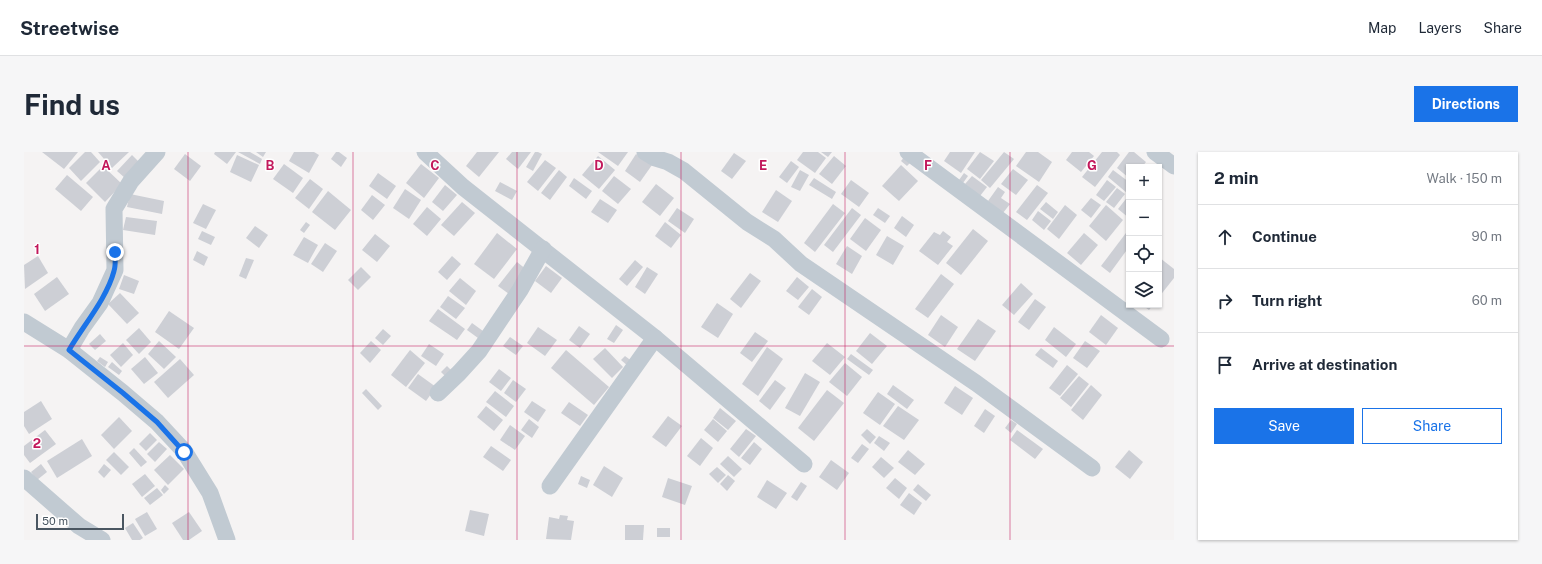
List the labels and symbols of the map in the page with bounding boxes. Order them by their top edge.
text: A [101,158,111,173]
text: B [266,158,275,173]
text: C [430,158,440,173]
text: D [594,158,604,173]
text: E [759,158,767,173]
text: F [924,158,932,173]
text: G [1087,158,1097,173]
text: 1 [34,242,40,257]
route end [106,243,124,261]
text: 2 [33,436,41,451]
route start [175,443,193,461]
scale bar [36,512,124,531]

